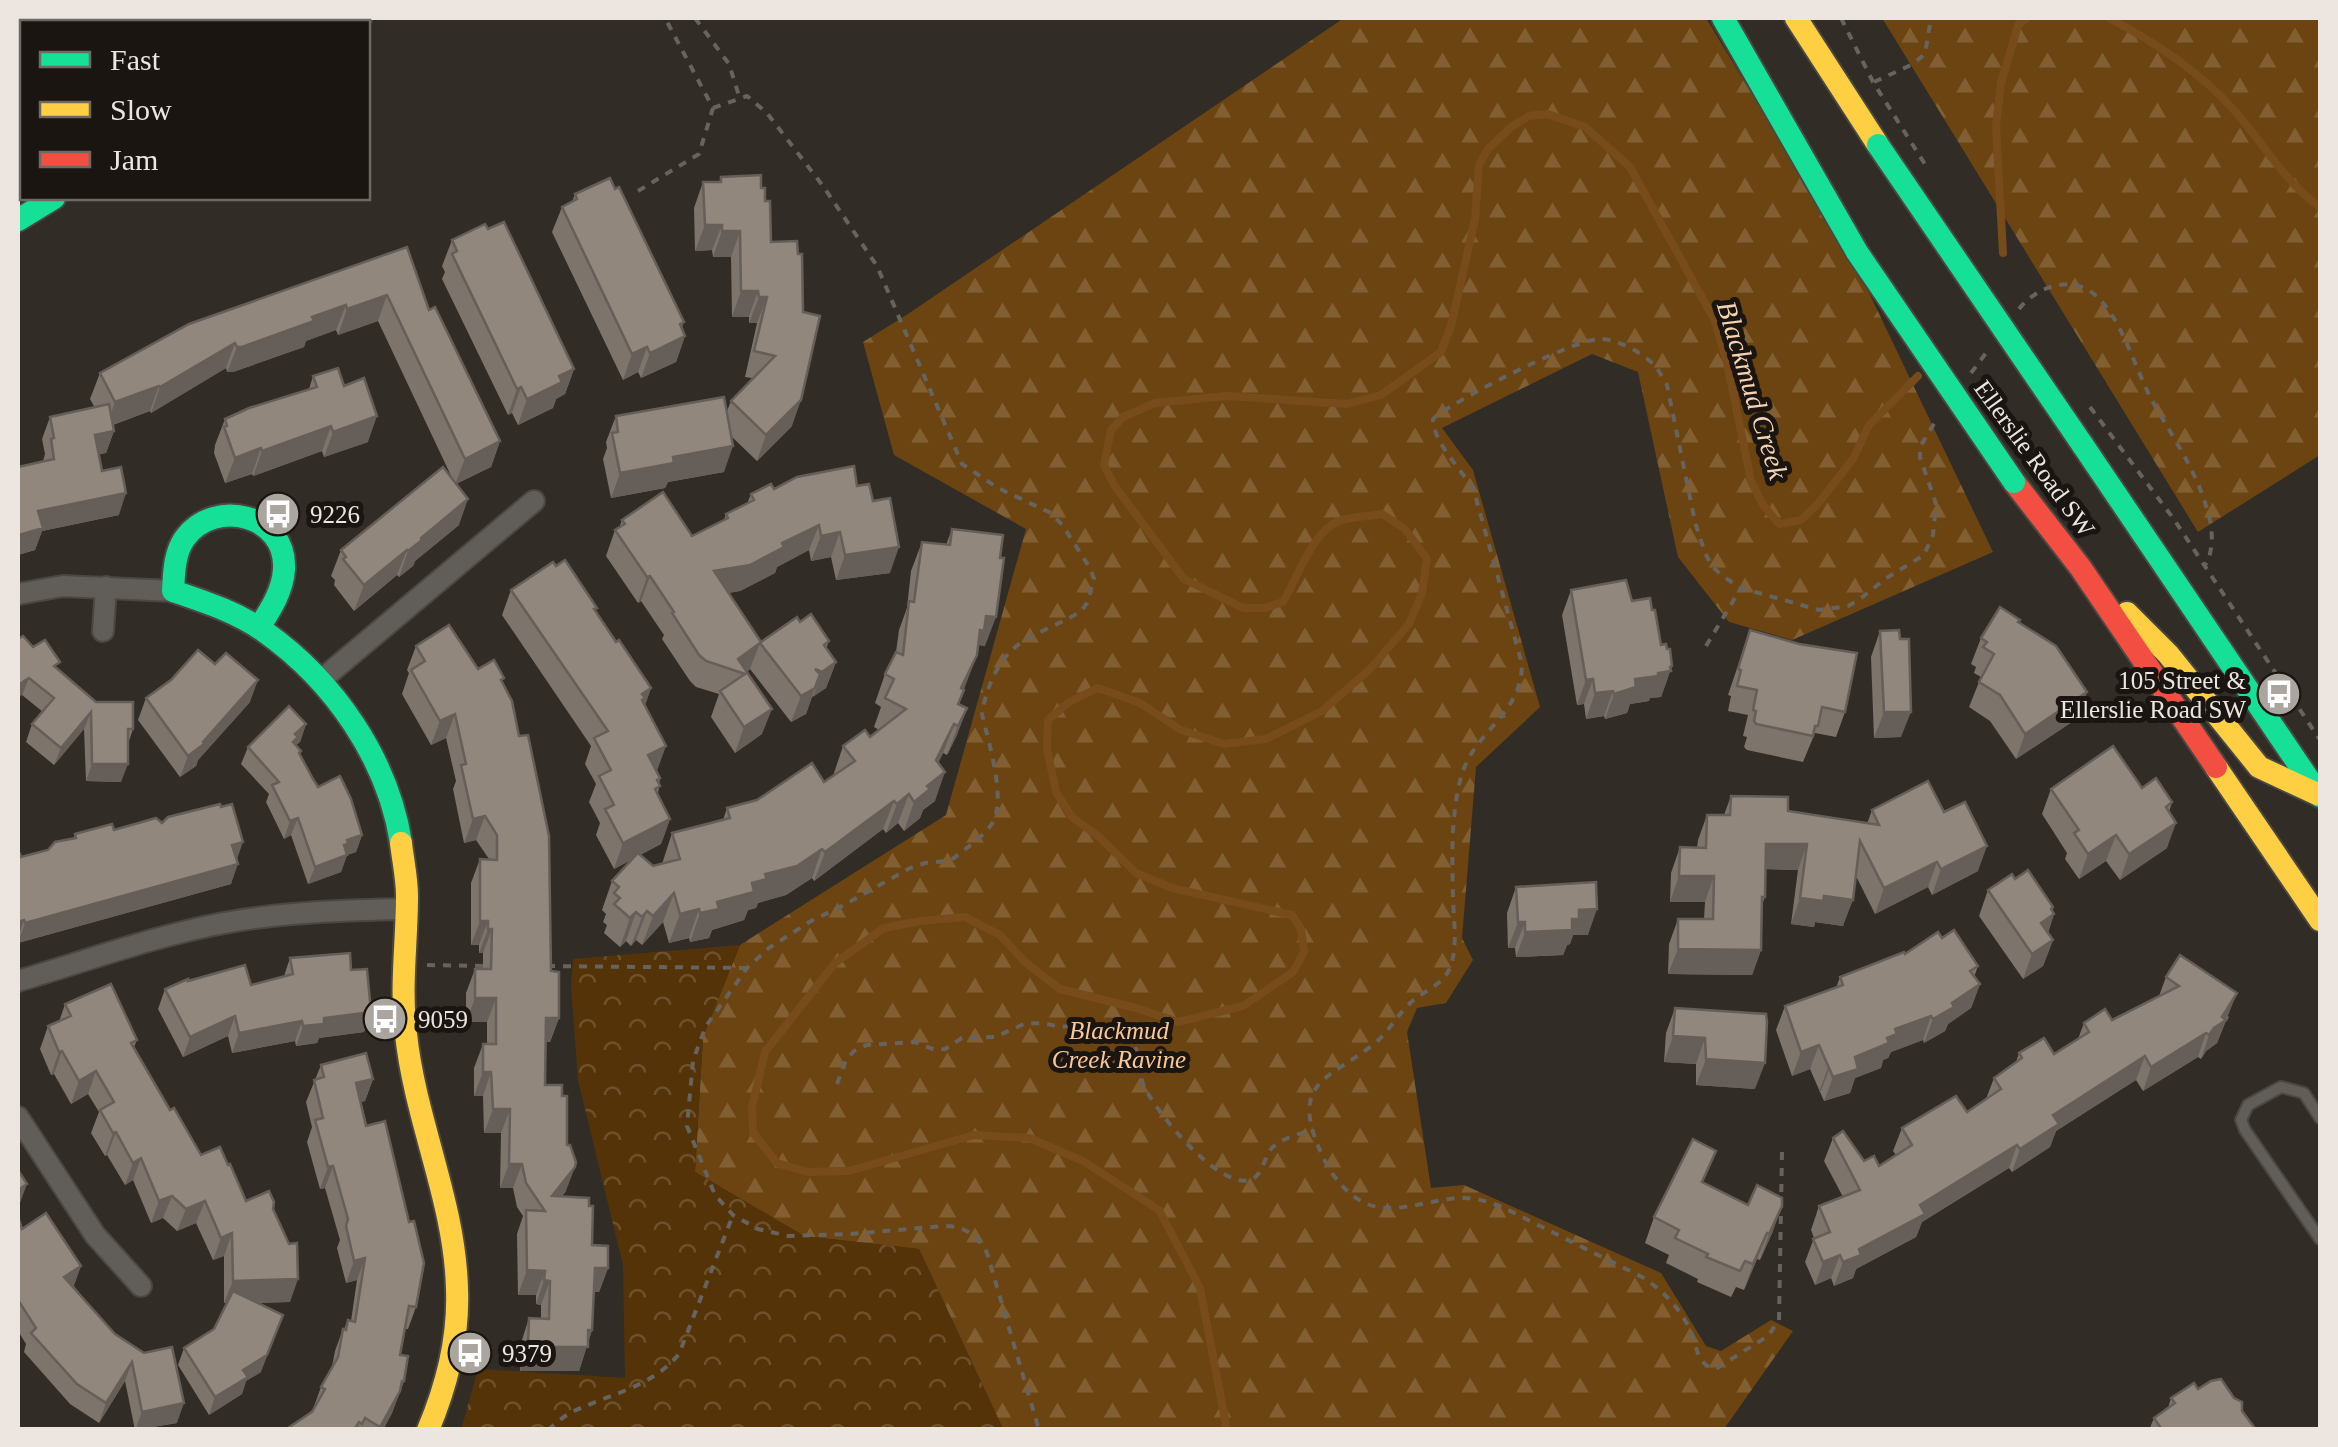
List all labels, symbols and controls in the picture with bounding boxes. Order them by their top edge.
legend [20,20,370,200]
text: Fast [110,43,161,76]
text: Slow [110,93,172,126]
text: Jam [110,143,158,176]
water label: Blackmud Creek [1711,297,1795,484]
street label: Ellerslie Road SW [1969,375,2100,542]
bus stop icon: 9226 [255,491,301,537]
place label: 9226 [310,501,360,528]
place label: 105 Street & Ellerslie Road SW [2060,667,2246,723]
bus stop icon: 105 Street & Ellerslie Road SW [2256,671,2302,717]
bus stop icon: 9059 [362,996,408,1042]
place label: 9059 [418,1006,468,1033]
park label: Blackmud Creek Ravine [1052,1017,1186,1073]
bus stop icon: 9379 [447,1330,493,1376]
place label: 9379 [502,1340,552,1367]

